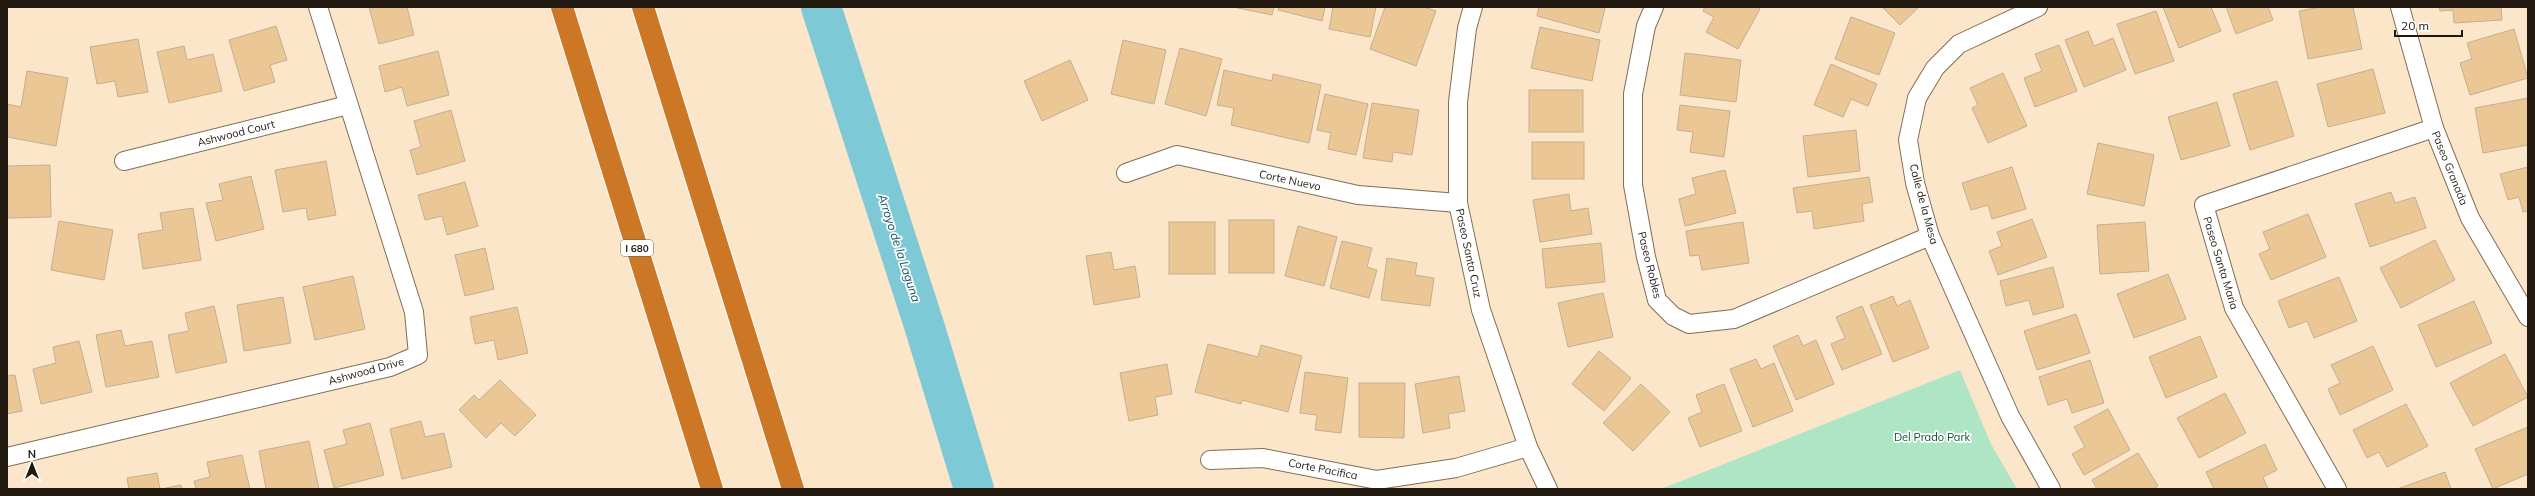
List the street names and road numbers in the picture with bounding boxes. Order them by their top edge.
street label: Ashwood Court [196,117,276,149]
street label: Paseo Granada [2429,129,2471,207]
street label: Calle de la Mesa [1906,162,1942,246]
street label: Corte Nuevo [1258,167,1322,193]
street label: Paseo Santa Cruz [1453,207,1485,299]
street label: Paseo Santa Maria [2200,215,2242,311]
street label: Paseo Robles [1635,230,1665,300]
road number: I 680 [621,240,653,256]
street label: Ashwood Drive [327,354,405,388]
street label: Corte Pacifica [1287,455,1359,483]

